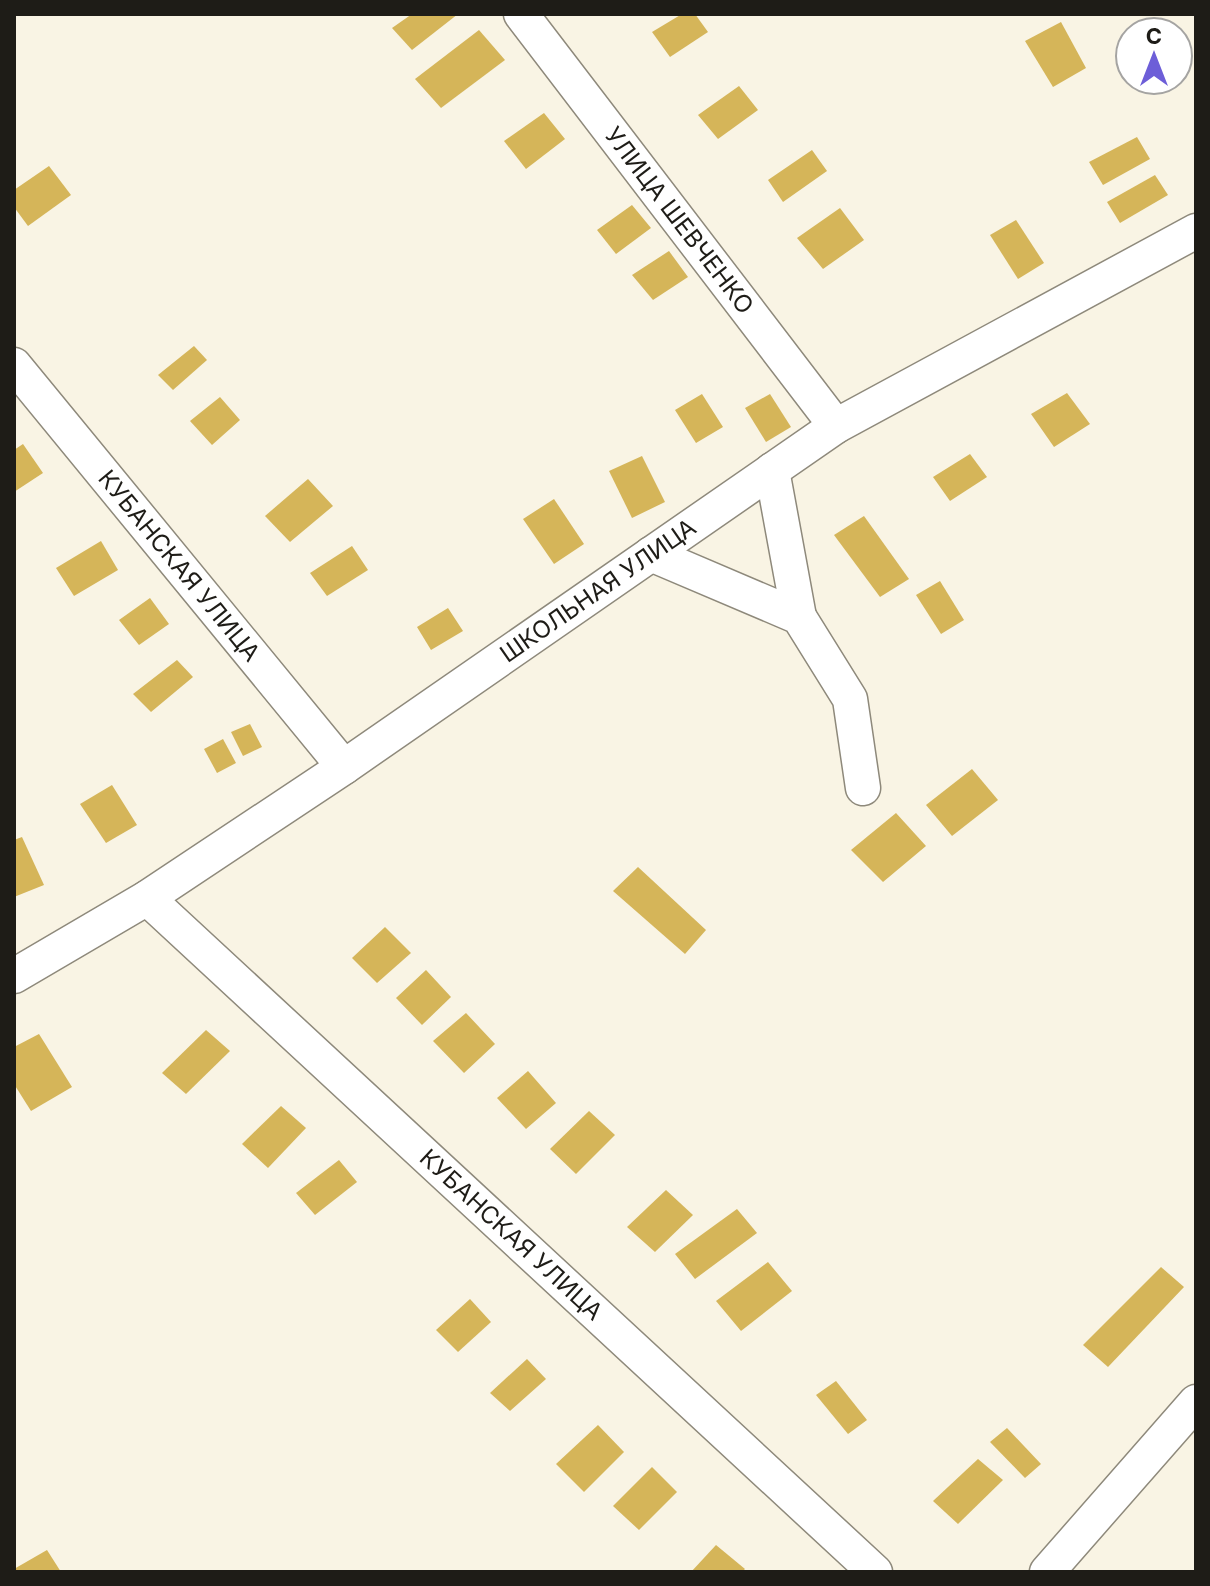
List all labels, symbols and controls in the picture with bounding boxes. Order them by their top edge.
north arrow [1114,16,1194,96]
text: С [1146,23,1162,49]
street label: УЛИЦА ШЕВЧЕНКО [599,121,760,319]
street label: КУБАНСКАЯ УЛИЦА [92,464,266,667]
street label: ШКОЛЬНАЯ УЛИЦА [494,512,701,668]
street label: КУБАНСКАЯ УЛИЦА [414,1143,609,1326]

